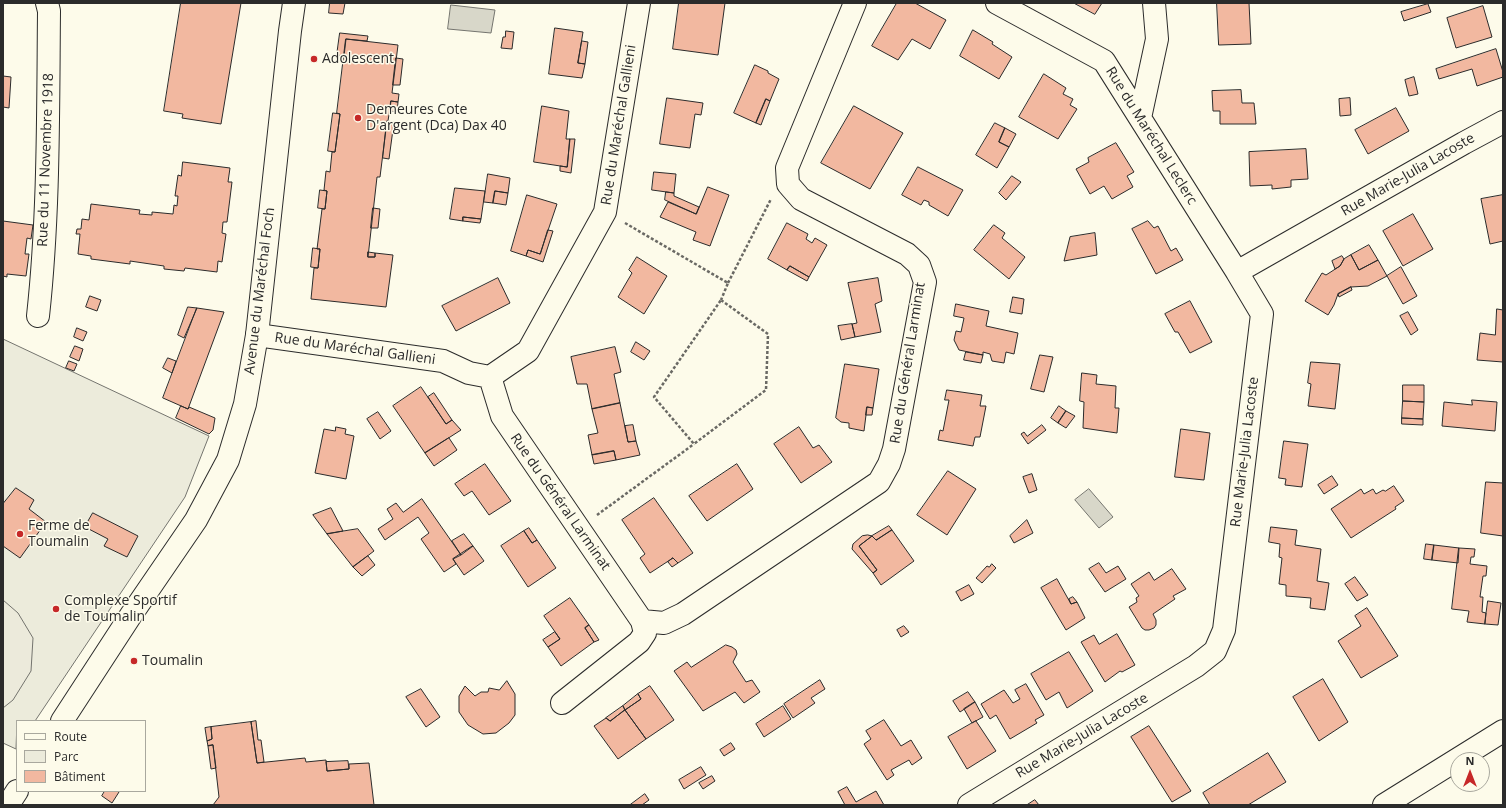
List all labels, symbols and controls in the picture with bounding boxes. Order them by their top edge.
street label: Rue du Maréchal Gallieni [598,44,640,206]
place label: Adolescent [322,51,394,67]
marker: Adolescent [309,54,319,64]
street label: Rue du Maréchal Leclerc [1102,64,1200,208]
street label: Rue du 11 Novembre 1918 [35,73,57,247]
place label: Demeures Cote D'argent (Dca) Dax 40 [366,102,507,134]
marker: Demeures Cote D'argent (Dca) Dax 40 [353,113,363,123]
street label: Rue Marie-Julia Lacoste [1338,130,1478,220]
street label: Avenue du Maréchal Foch [241,206,279,376]
street label: Rue du Général Larminat [887,281,929,445]
street label: Rue du Maréchal Gallieni [273,329,437,369]
street label: Rue Marie-Julia Lacoste [1227,376,1263,528]
street label: Rue du Général Larminat [506,430,614,574]
place label: Ferme de Toumalin [28,518,90,550]
marker: Ferme de Toumalin [15,529,25,539]
place label: Complexe Sportif de Toumalin [64,593,177,626]
marker: Complexe Sportif de Toumalin [51,604,61,614]
place label: Toumalin [142,653,203,669]
marker: Toumalin [129,656,139,666]
street label: Rue Marie-Julia Lacoste [1013,690,1151,782]
legend [16,720,146,792]
text: Route [54,728,87,745]
text: Parc [54,748,79,765]
north arrow [1450,752,1490,792]
text: N [1466,753,1474,768]
text: Bâtiment [54,768,105,785]

